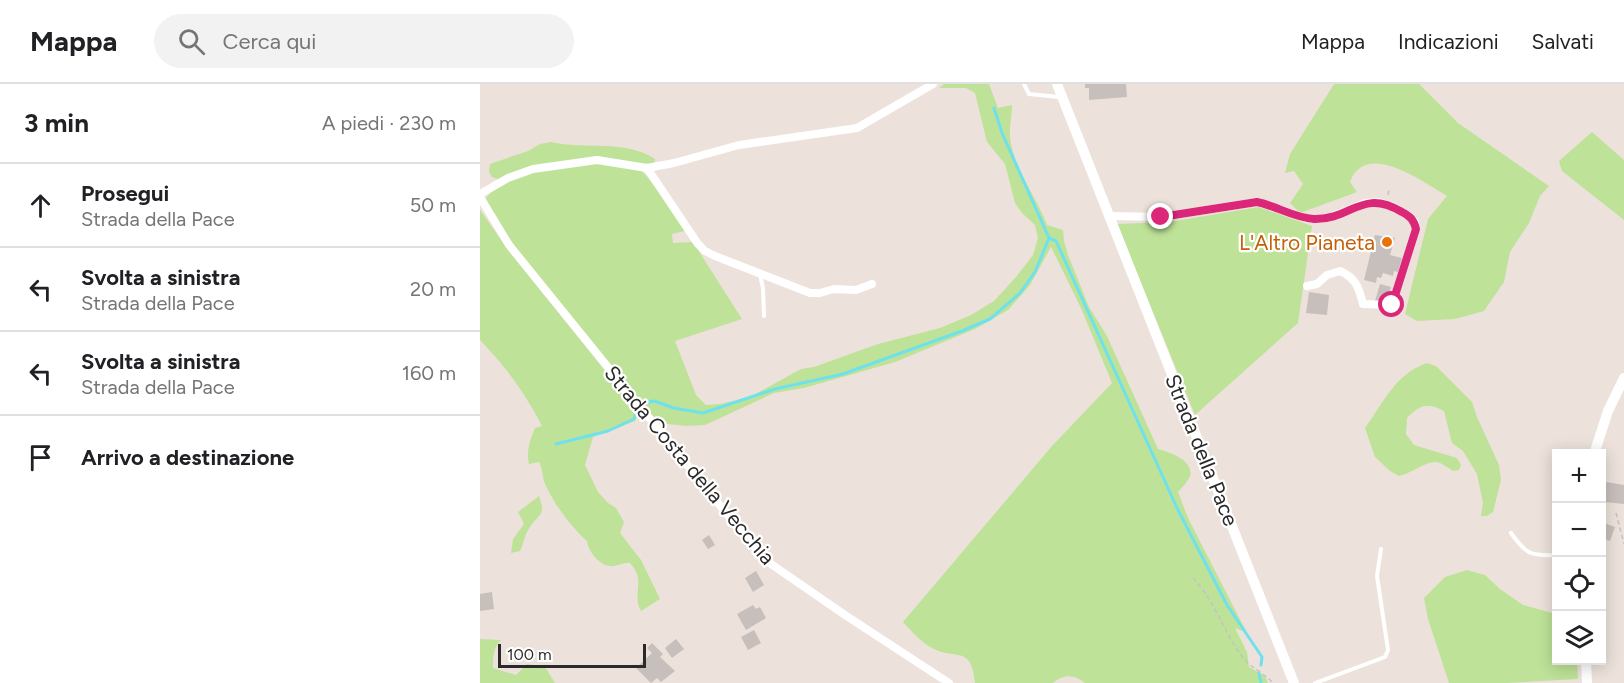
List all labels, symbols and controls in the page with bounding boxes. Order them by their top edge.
search box [154,14,574,68]
text: Mappa [30,24,118,58]
icon: search [175,25,208,58]
text: Cerca qui [223,28,316,55]
text: Mappa [1301,29,1365,54]
text: Indicazioni [1398,29,1499,54]
text: Salvati [1532,29,1594,54]
text: 3 min [24,107,89,139]
text: A piedi · 230 m [322,111,456,135]
text: Prosegui [81,180,169,207]
icon: ahead [24,189,57,222]
text: 50 m [410,193,456,217]
route end [1147,203,1173,229]
text: Strada della Pace [81,207,235,231]
place label: L'Altro Pianeta [1239,230,1375,255]
marker: L'Altro Pianeta [1380,235,1394,249]
text: Svolta a sinistra [81,264,240,291]
icon: left [24,273,57,306]
text: 20 m [410,277,456,301]
text: Strada della Pace [81,291,235,315]
route start [1378,291,1404,317]
text: Svolta a sinistra [81,348,240,375]
icon: left [24,357,57,390]
text: 160 m [402,361,456,385]
street label: Strada Costa della Vecchia [599,361,781,569]
street label: Strada della Pace [1160,371,1244,529]
text: Strada della Pace [81,375,235,399]
icon: arrive [24,441,57,474]
text: Arrivo a destinazione [81,444,294,471]
map controls [1552,449,1606,665]
button: + [1552,449,1606,503]
button: − [1552,503,1606,557]
button: locate [1552,557,1606,611]
button: layers [1552,611,1606,665]
scale bar [498,641,646,668]
text: 100 m [507,645,552,664]

